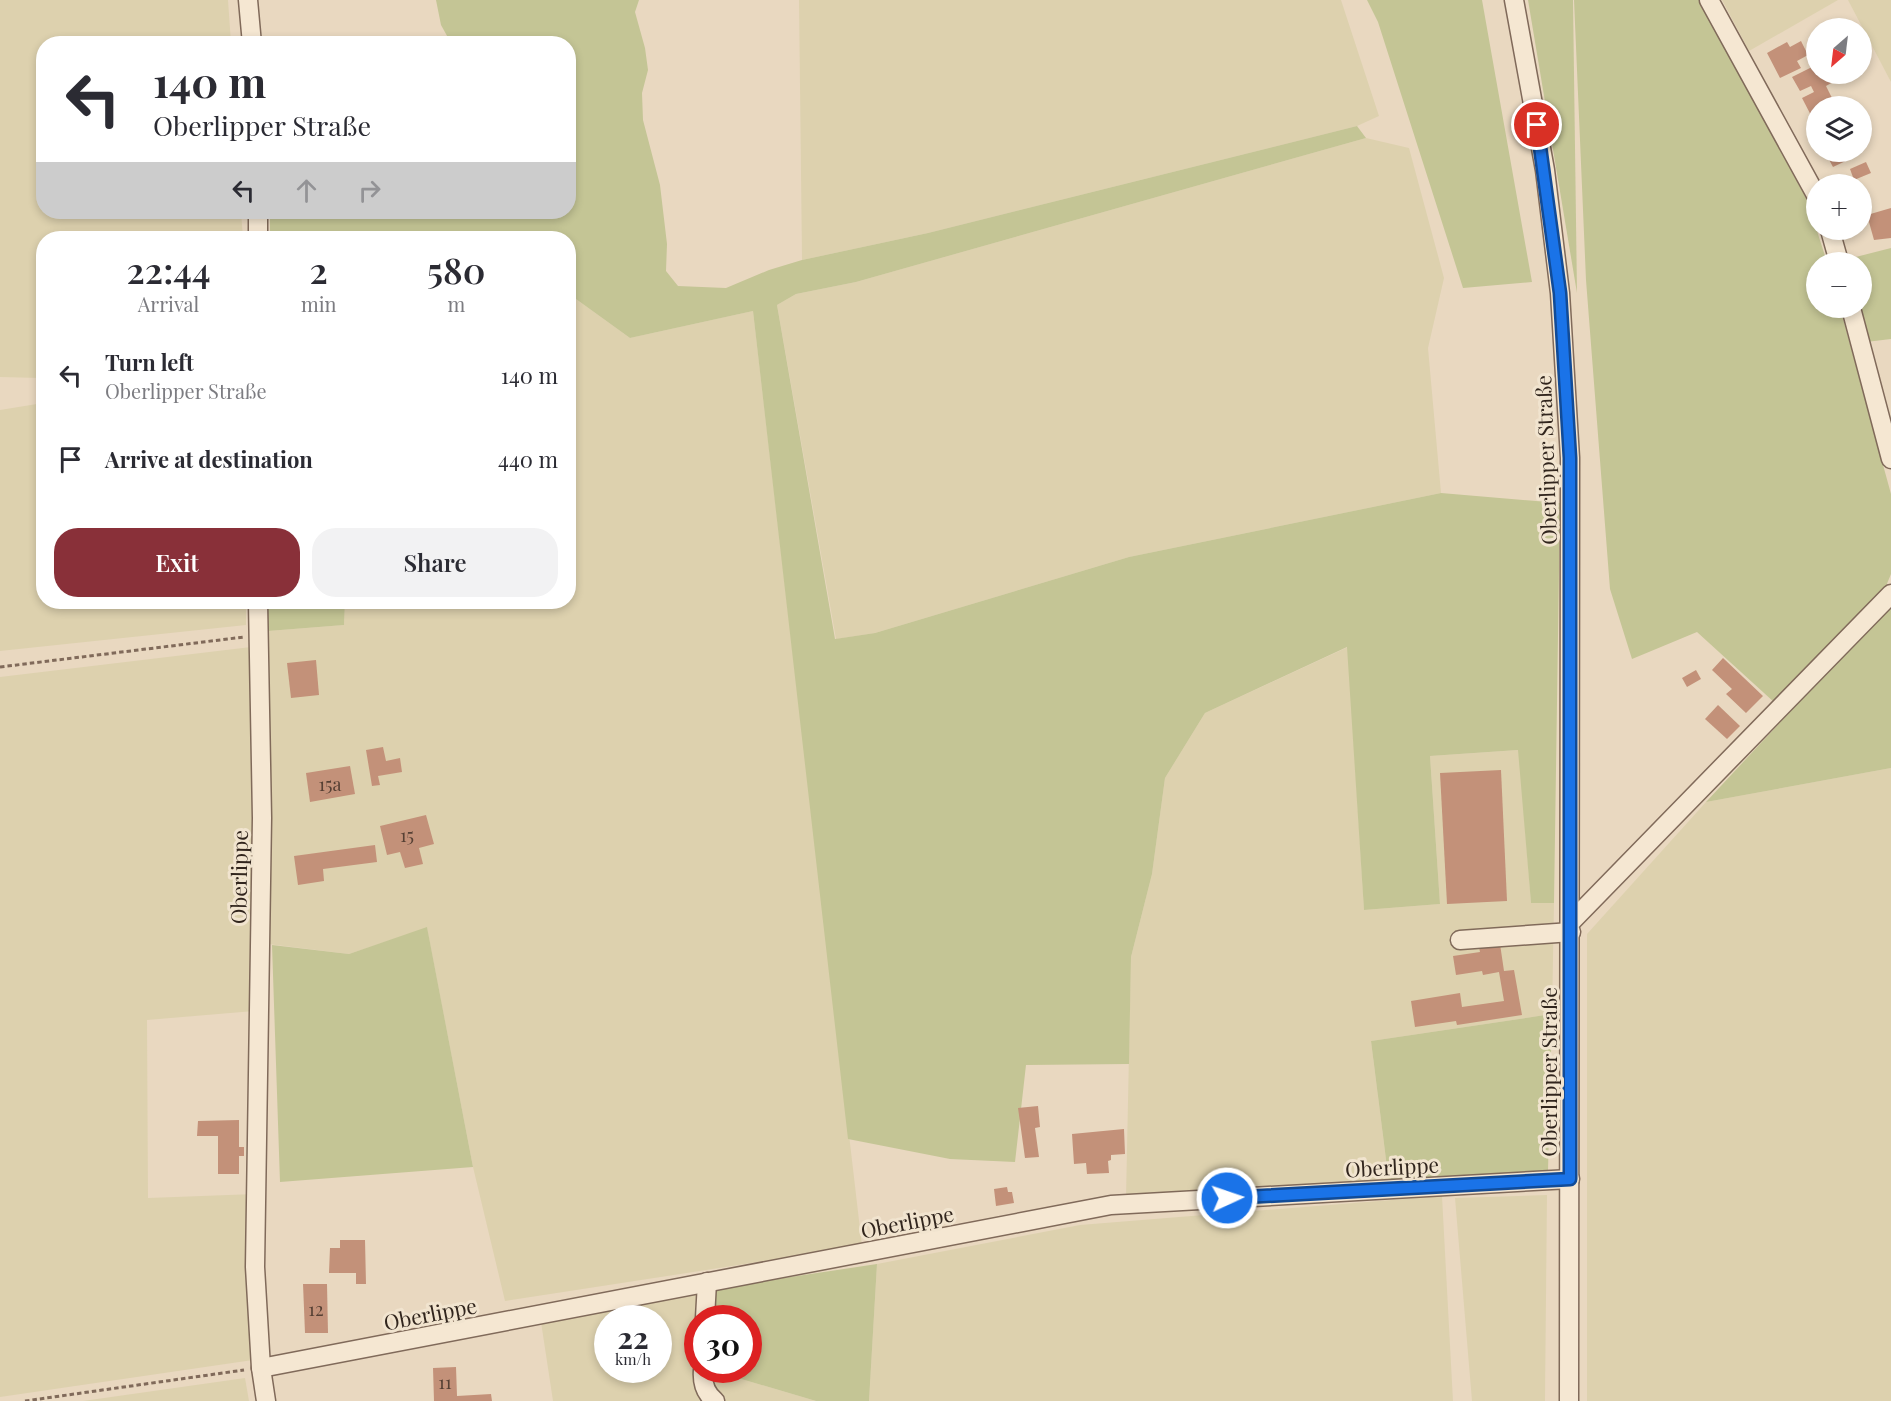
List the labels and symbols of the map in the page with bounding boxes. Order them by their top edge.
north arrow [1806,18,1872,84]
pin [1511,99,1562,150]
street label: Oberlipper Straße [1528,375,1562,545]
house number: 15a [319,772,341,796]
house number: 15 [400,823,414,847]
street label: Oberlippe [223,830,253,924]
street label: Oberlipper Straße [1534,987,1562,1157]
street label: Oberlippe [1344,1150,1440,1182]
position arrow [1195,1166,1259,1230]
street label: Oberlippe [858,1198,956,1244]
street label: Oberlippe [381,1290,479,1336]
house number: 12 [308,1297,324,1321]
speed limit sign: 30 [684,1305,762,1383]
house number: 11 [438,1370,452,1394]

